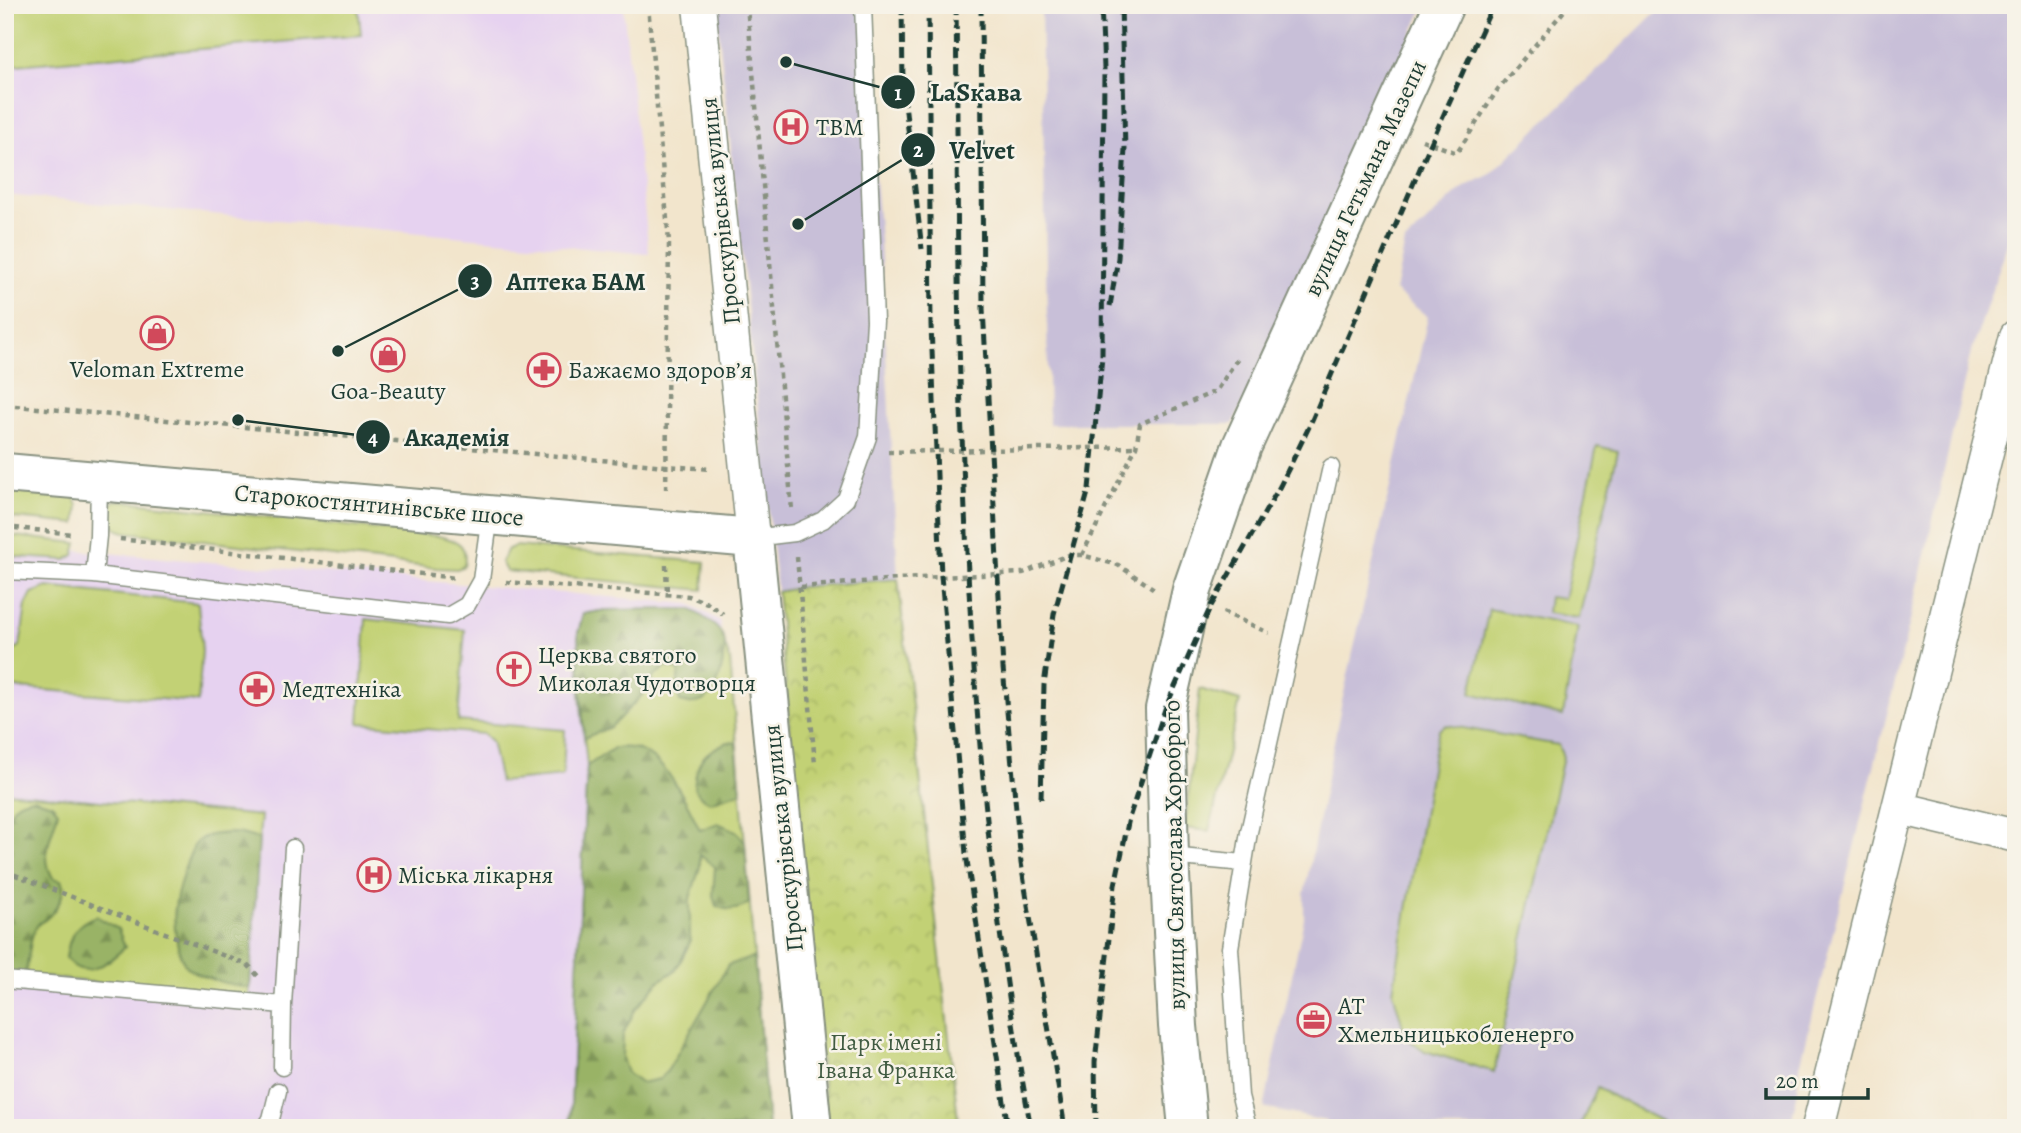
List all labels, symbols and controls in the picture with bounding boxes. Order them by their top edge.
street label: вулиця Гетьмана Мазепи [1296,55,1434,301]
callout: LaSкaва [881,69,1036,116]
text: LaSкaва [930,75,1023,110]
text: 1 [894,79,902,107]
street label: Проскурівська вулиця [692,96,748,326]
hospital icon: ТВМ [772,108,810,146]
place label: ТВМ [816,111,864,143]
callout: Velvet [900,126,1029,173]
text: Velvet [948,133,1015,168]
text: 2 [913,136,923,164]
callout: Аптека БАМ [458,257,660,304]
text: Аптека БАМ [505,264,646,299]
text: 3 [470,267,480,295]
shop icon: Veloman Extreme [138,314,176,352]
shop icon: Goa-Beauty [369,336,407,374]
pharmacy icon: Бажаємо здоровʼя [525,351,563,389]
place label: Veloman Extreme [69,353,244,385]
place label: Бажаємо здоровʼя [568,354,752,386]
place label: Goa-Beauty [331,375,446,407]
callout: Академія [356,414,524,461]
text: Академія [403,420,510,455]
text: 4 [368,424,378,452]
street label: Старокостянтинівське шосе [233,476,525,534]
place label: Церква святого Миколая Чудотворця [538,639,756,699]
church icon: Церква святого Миколая Чудотворця [495,650,533,688]
pharmacy icon: Медтехніка [238,670,276,708]
place label: Медтехніка [282,673,401,705]
street label: вулиця Святослава Хороброго [1155,700,1193,1010]
street label: Проскурівська вулиця [755,723,811,953]
hospital icon: Міська лікарня [355,856,393,894]
place label: Міська лікарня [398,859,553,891]
place label: АТ Хмельницькобленерго [1337,990,1574,1050]
office icon: АТ Хмельницькобленерго [1295,1001,1333,1039]
park label: Парк імені Івана Франка [817,1026,955,1086]
scale bar [1766,1056,1867,1100]
text: 20 m [1776,1067,1819,1095]

